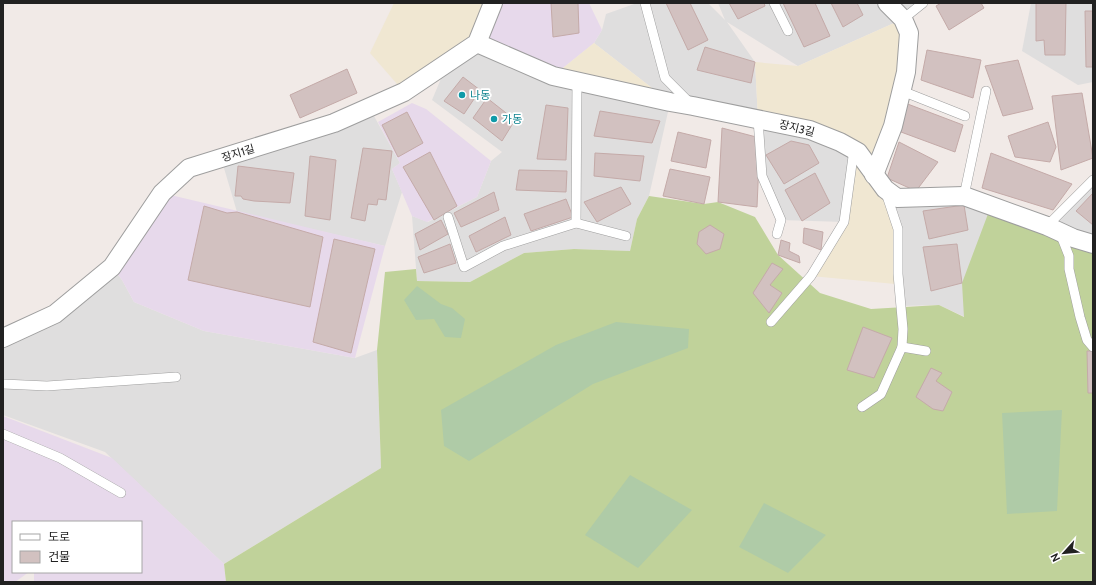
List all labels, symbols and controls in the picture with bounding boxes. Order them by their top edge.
place label: 나동 [470,88,490,102]
marker: 나동 [457,90,467,100]
place label: 가동 [502,112,522,126]
marker: 가동 [489,114,499,124]
street label: 장지3길 [778,117,816,139]
street label: 장지1길 [220,141,256,165]
legend [12,521,142,573]
text: 도로 [48,529,70,544]
north arrow [1044,533,1084,573]
text: 건물 [48,549,70,564]
text: N [1047,551,1063,564]

